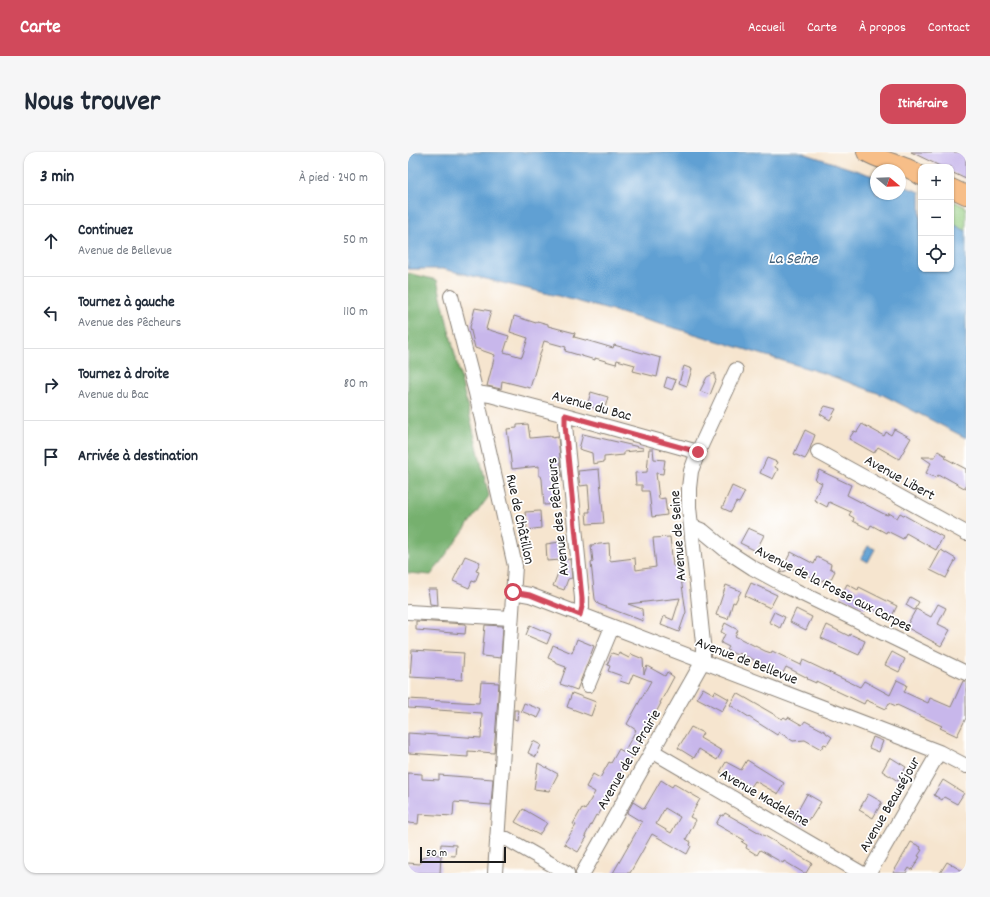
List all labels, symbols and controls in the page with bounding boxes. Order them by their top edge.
text: Carte [20,15,61,42]
text: Accueil [748,18,785,38]
text: Carte [807,18,837,38]
text: À propos [859,18,906,38]
text: Contact [928,18,970,38]
text: Nous trouver [24,84,160,124]
button: Itinéraire [880,84,966,124]
north arrow [870,164,906,200]
map controls [918,164,954,272]
button: + [918,164,954,200]
text: 3 min [40,166,74,190]
text: À pied · 240 m [299,169,368,188]
button: − [918,200,954,236]
text: Continuez [78,220,133,242]
icon: ahead [40,230,62,252]
text: 50 m [343,231,368,250]
button: locate [918,236,954,272]
text: Avenue de Bellevue [78,242,172,261]
water label: La Seine [768,248,819,271]
text: Tournez à gauche [78,292,175,314]
icon: left [40,302,62,324]
text: 110 m [343,303,368,322]
text: Avenue des Pêcheurs [78,314,181,333]
text: Tournez à droite [78,364,169,386]
icon: right [40,374,62,396]
text: 80 m [344,375,368,394]
text: Avenue du Bac [78,386,149,405]
street label: Avenue du Bac [549,386,634,428]
route end [689,443,707,461]
icon: arrive [40,446,62,468]
text: Arrivée à destination [78,446,198,468]
street label: Avenue Libert [860,450,939,507]
street label: Avenue des Pêcheurs [542,456,576,577]
street label: Rue de Châtillon [499,472,539,567]
street label: Avenue de Seine [665,489,693,582]
street label: Avenue de la Fosse aux Carpes [751,540,916,639]
route start [504,583,522,601]
street label: Avenue de Bellevue [692,632,801,692]
street label: Avenue de la Prairie [592,705,668,814]
street label: Avenue Beauséjour [854,753,927,857]
street label: Avenue Madeleine [715,764,813,834]
scale bar [420,845,506,864]
text: 50 m [426,846,447,862]

